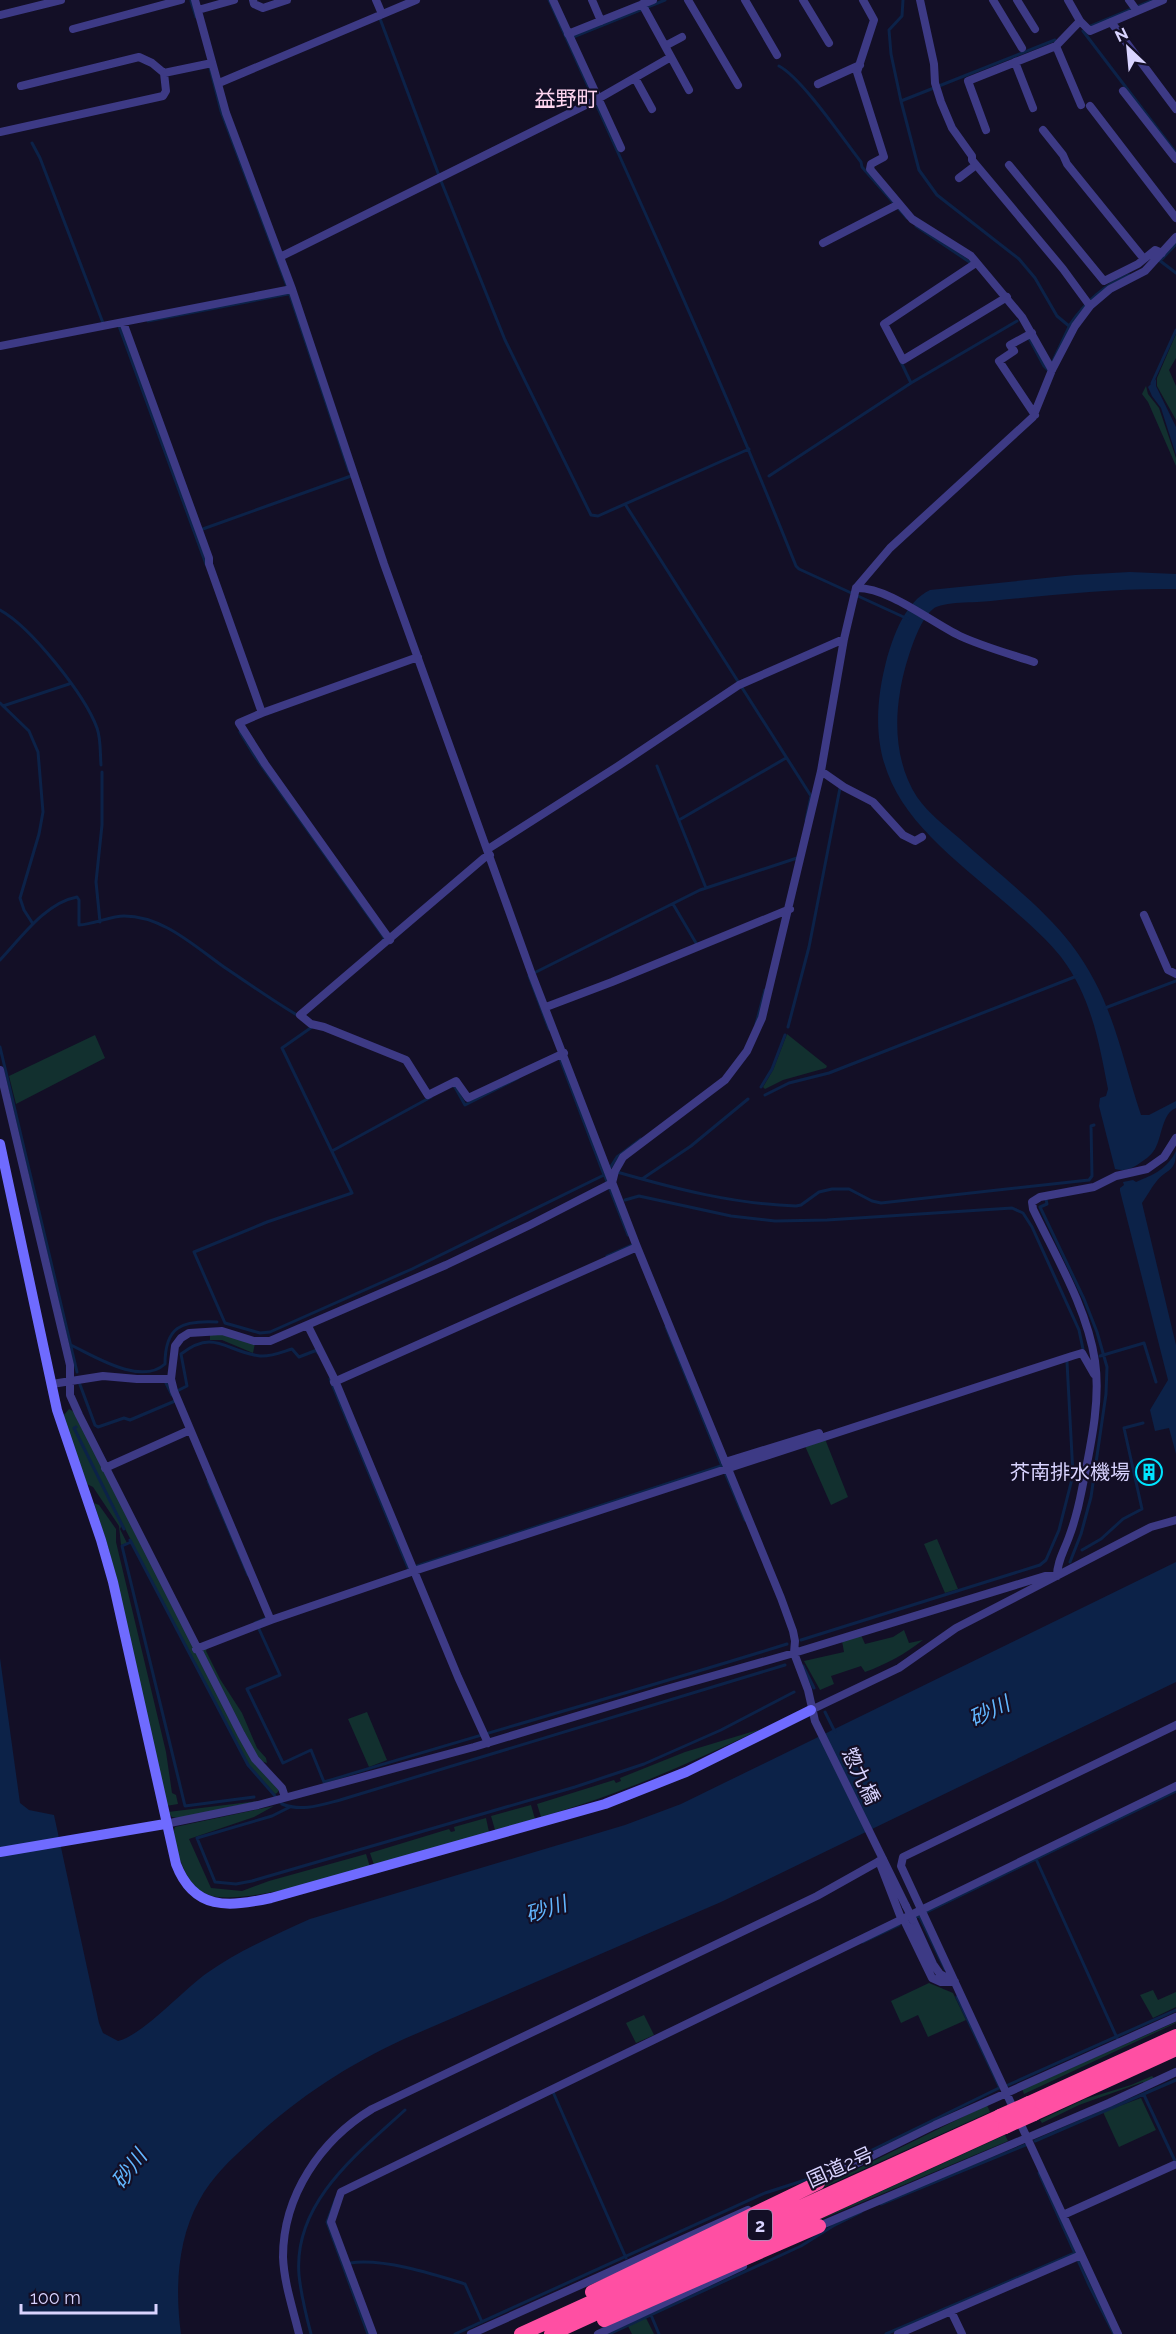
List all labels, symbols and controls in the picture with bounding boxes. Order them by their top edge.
north arrow [1098,18,1158,78]
text: N [1112,24,1131,46]
district label: 益野町 [535,86,598,111]
building icon: 芥南排水機場 [1134,1457,1164,1487]
place label: 芥南排水機場 [1010,1460,1130,1484]
water label: 砂川 [965,1690,1015,1731]
street label: 惣九橋 [837,1744,885,1808]
water label: 砂川 [522,1890,572,1927]
street label: 国道2号 [803,2142,877,2192]
water label: 砂川 [106,2143,153,2193]
road number: 2 [748,2210,772,2240]
scale bar [21,2277,156,2315]
text: 100 m [30,2287,81,2308]

